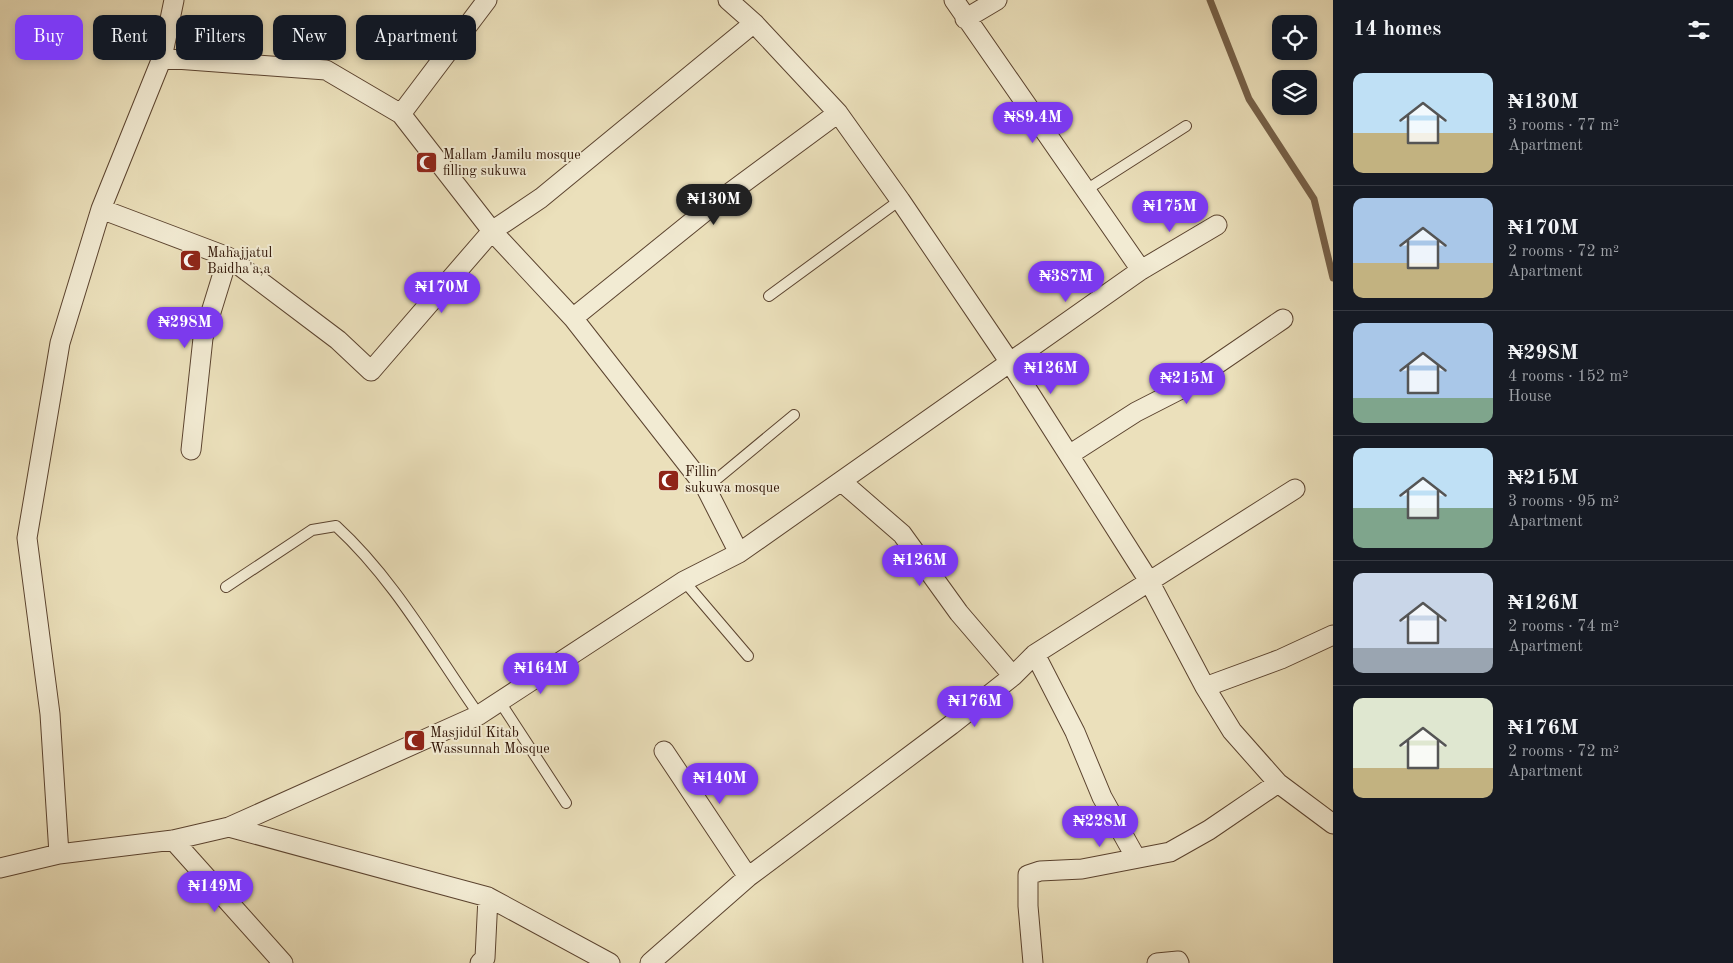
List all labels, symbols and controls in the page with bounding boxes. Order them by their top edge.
chip: Buy [15,15,83,60]
chip: Rent [93,15,166,60]
chip: Filters [176,15,263,60]
chip: New [273,15,346,60]
chip: Apartment [356,15,476,60]
map controls [1272,15,1317,115]
button: locate [1272,15,1317,60]
icon: filters [1685,16,1713,44]
text: 14 homes [1353,19,1441,40]
button: layers [1272,70,1317,115]
text: ₦130M [1508,92,1578,113]
icon: home [1393,93,1453,153]
pin: ₦89.4M [992,102,1074,144]
text: ₦89.4M [1004,110,1062,126]
text: 3 rooms · 77 m² [1508,118,1619,134]
text: Apartment [1508,138,1583,154]
place label: Mallam Jamilu mosque filling sukuwa [443,148,581,178]
mosque icon: Mallam Jamilu mosque filling sukuwa [415,151,439,175]
pin: ₦130M [679,184,749,226]
pin: ₦175M [1135,190,1205,233]
text: ₦130M [687,192,741,208]
text: ₦175M [1143,199,1197,215]
icon: home [1393,218,1453,278]
text: ₦170M [1508,218,1578,239]
text: 2 rooms · 72 m² [1508,244,1619,260]
place label: Mahajjatul Baidha'a,a [207,246,272,276]
mosque icon: Mahajjatul Baidha'a,a [179,249,203,273]
pin: ₦387M [1031,260,1101,303]
text: Apartment [1508,264,1583,280]
text: ₦387M [1039,269,1093,285]
pin: ₦170M [407,272,477,314]
text: ₦170M [415,280,469,296]
pin: ₦298M [150,306,220,349]
text: ₦298M [158,315,212,331]
icon: home [1393,343,1453,403]
text: ₦298M [1508,343,1578,364]
pin: ₦126M [1016,352,1086,395]
text: ₦126M [1024,361,1078,377]
pin: ₦215M [1152,362,1222,405]
text: 4 rooms · 152 m² [1508,369,1628,385]
text: ₦215M [1160,371,1214,387]
text: House [1508,389,1551,405]
place label: Fillin sukuwa mosque [685,465,780,495]
mosque icon: Fillin sukuwa mosque [657,468,681,492]
icon: home [1393,468,1453,528]
text: ₦215M [1508,468,1578,489]
text: 3 rooms · 95 m² [1508,494,1619,510]
text: Apartment [1508,514,1583,530]
pin: ₦126M [885,544,955,587]
text: ₦126M [893,553,947,569]
icon: home [1393,593,1453,653]
text: ₦126M [1508,593,1578,614]
text: 2 rooms · 74 m² [1508,619,1619,635]
text: Apartment [1508,639,1583,655]
pin: ₦164M [506,652,576,695]
text: ₦164M [514,661,568,677]
pin: ₦176M [940,686,1010,728]
text: ₦176M [948,694,1002,710]
icon: home [1393,718,1453,778]
text: ₦176M [1508,718,1578,739]
place label: Masjidul Kitab Wassunnah Mosque [430,726,550,756]
mosque icon: Masjidul Kitab Wassunnah Mosque [402,729,426,753]
text: 2 rooms · 72 m² [1508,744,1619,760]
pin: ₦140M [685,762,755,805]
text: Apartment [1508,764,1583,780]
text: ₦140M [693,771,747,787]
pin: ₦228M [1065,806,1135,848]
text: ₦228M [1073,814,1127,830]
pin: ₦149M [180,870,250,913]
text: ₦149M [188,879,242,895]

